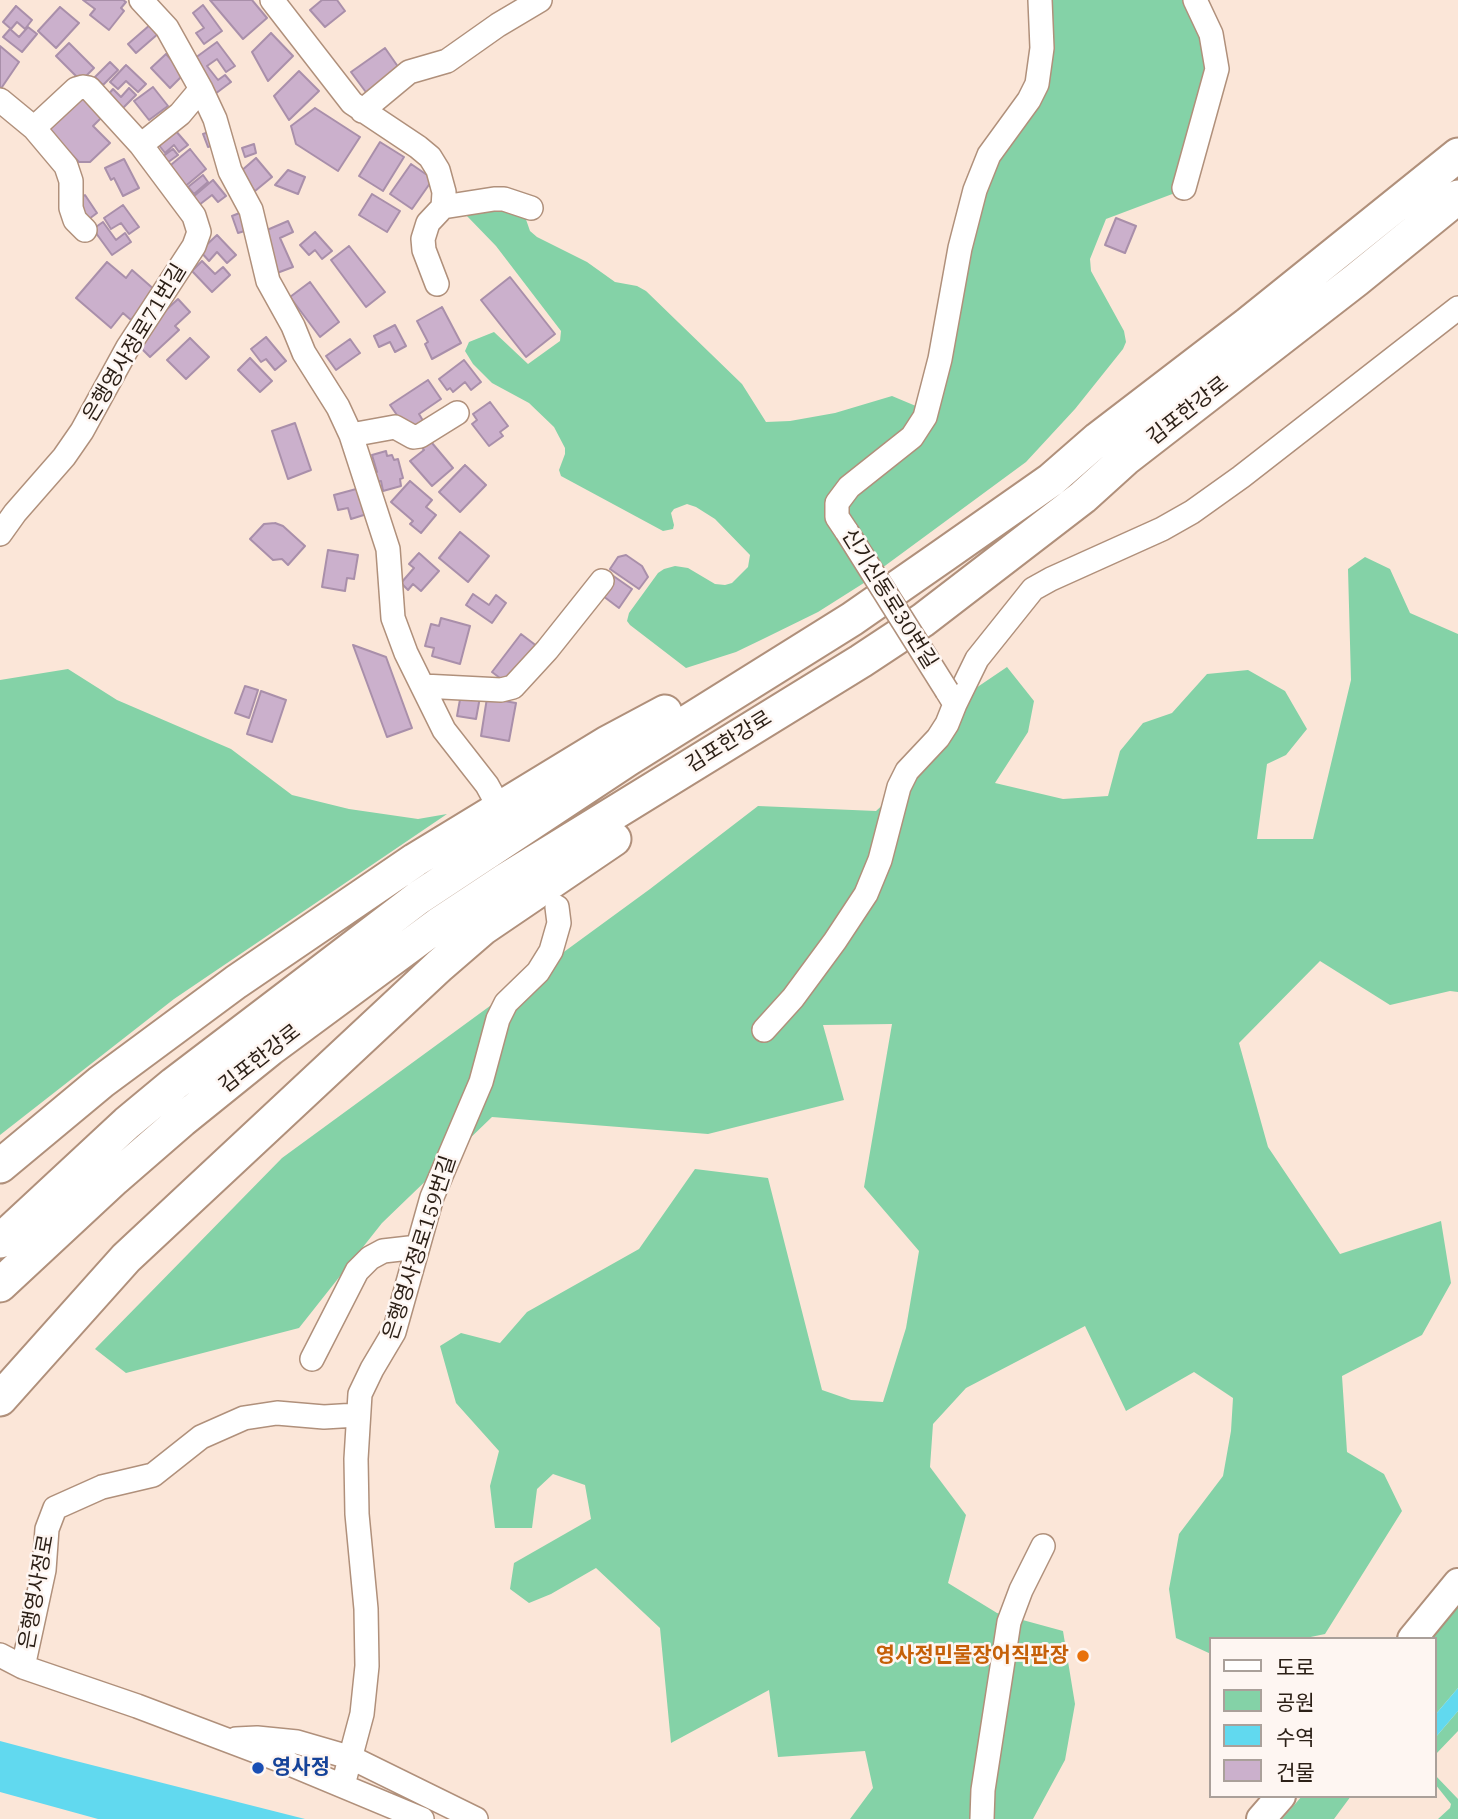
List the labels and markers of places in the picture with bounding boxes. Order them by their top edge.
place label: 영사정민물장어직판장 [876,1643,1069,1669]
marker: 영사정민물장어직판장 [1075,1648,1091,1664]
place label: 영사정 [272,1755,330,1781]
marker: 영사정 [250,1760,266,1776]

